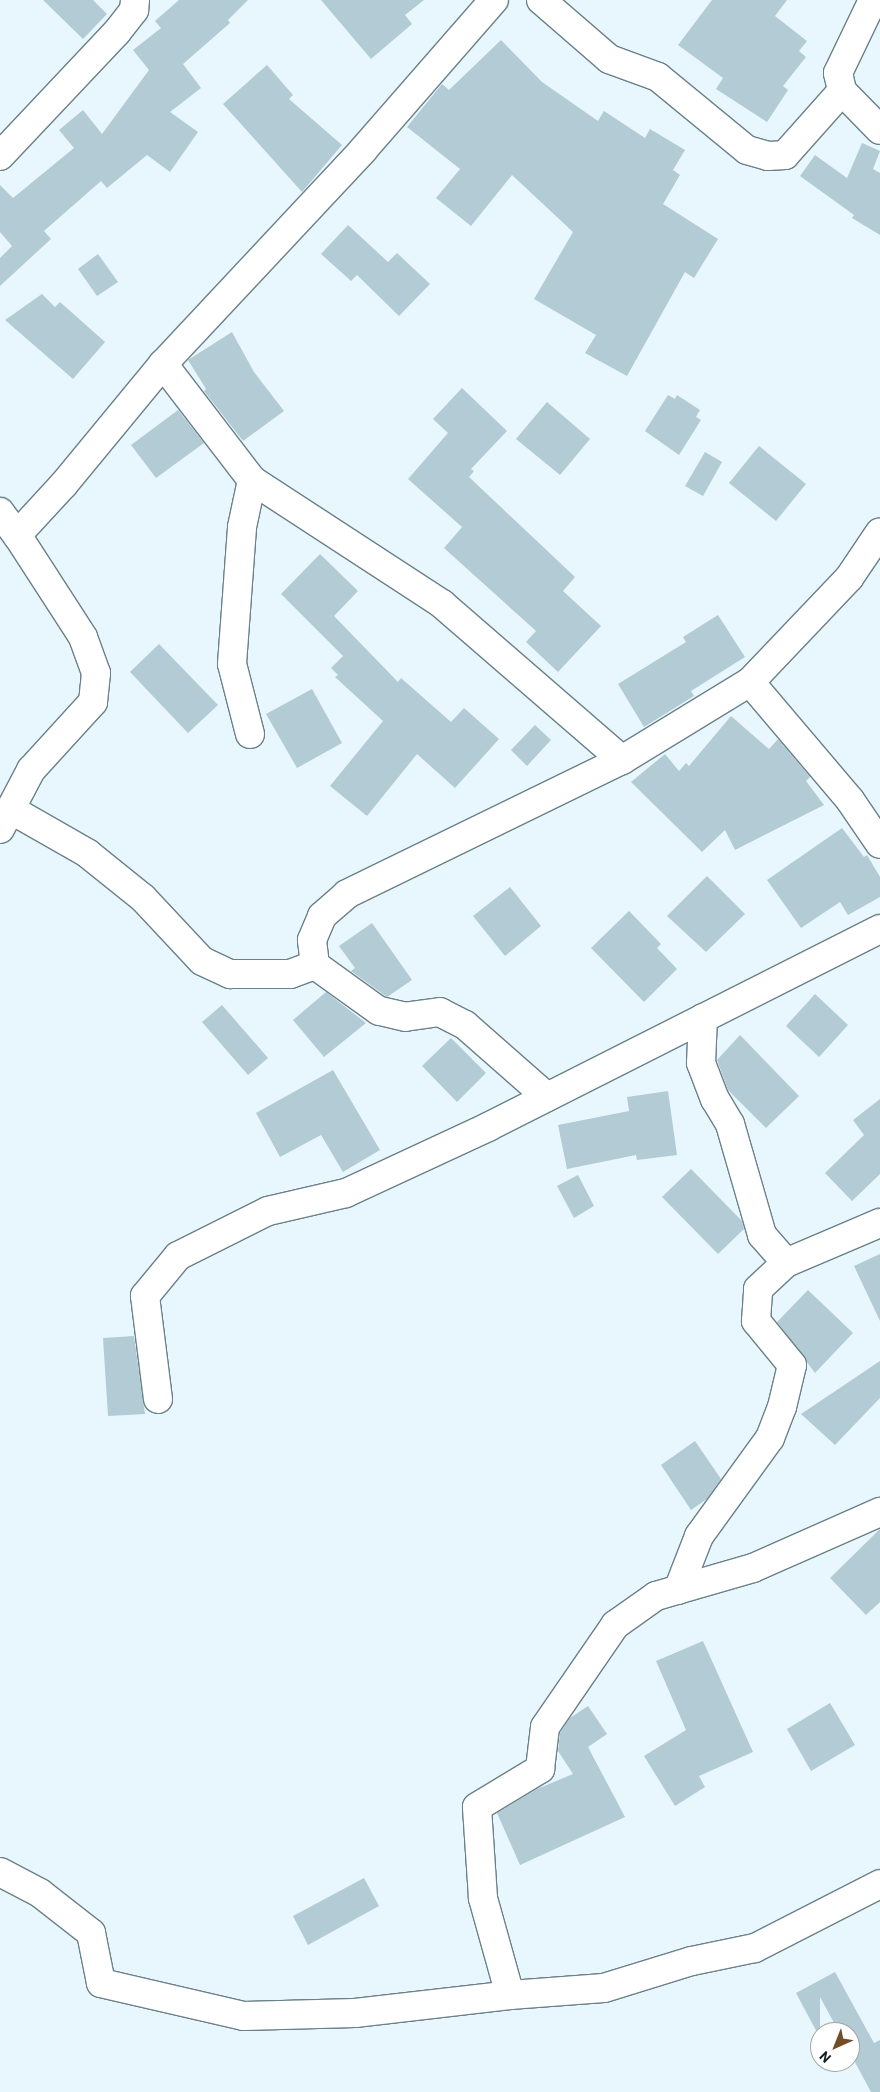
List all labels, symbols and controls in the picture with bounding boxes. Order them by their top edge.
north arrow [810,2022,860,2072]
text: N [816,2048,834,2067]

